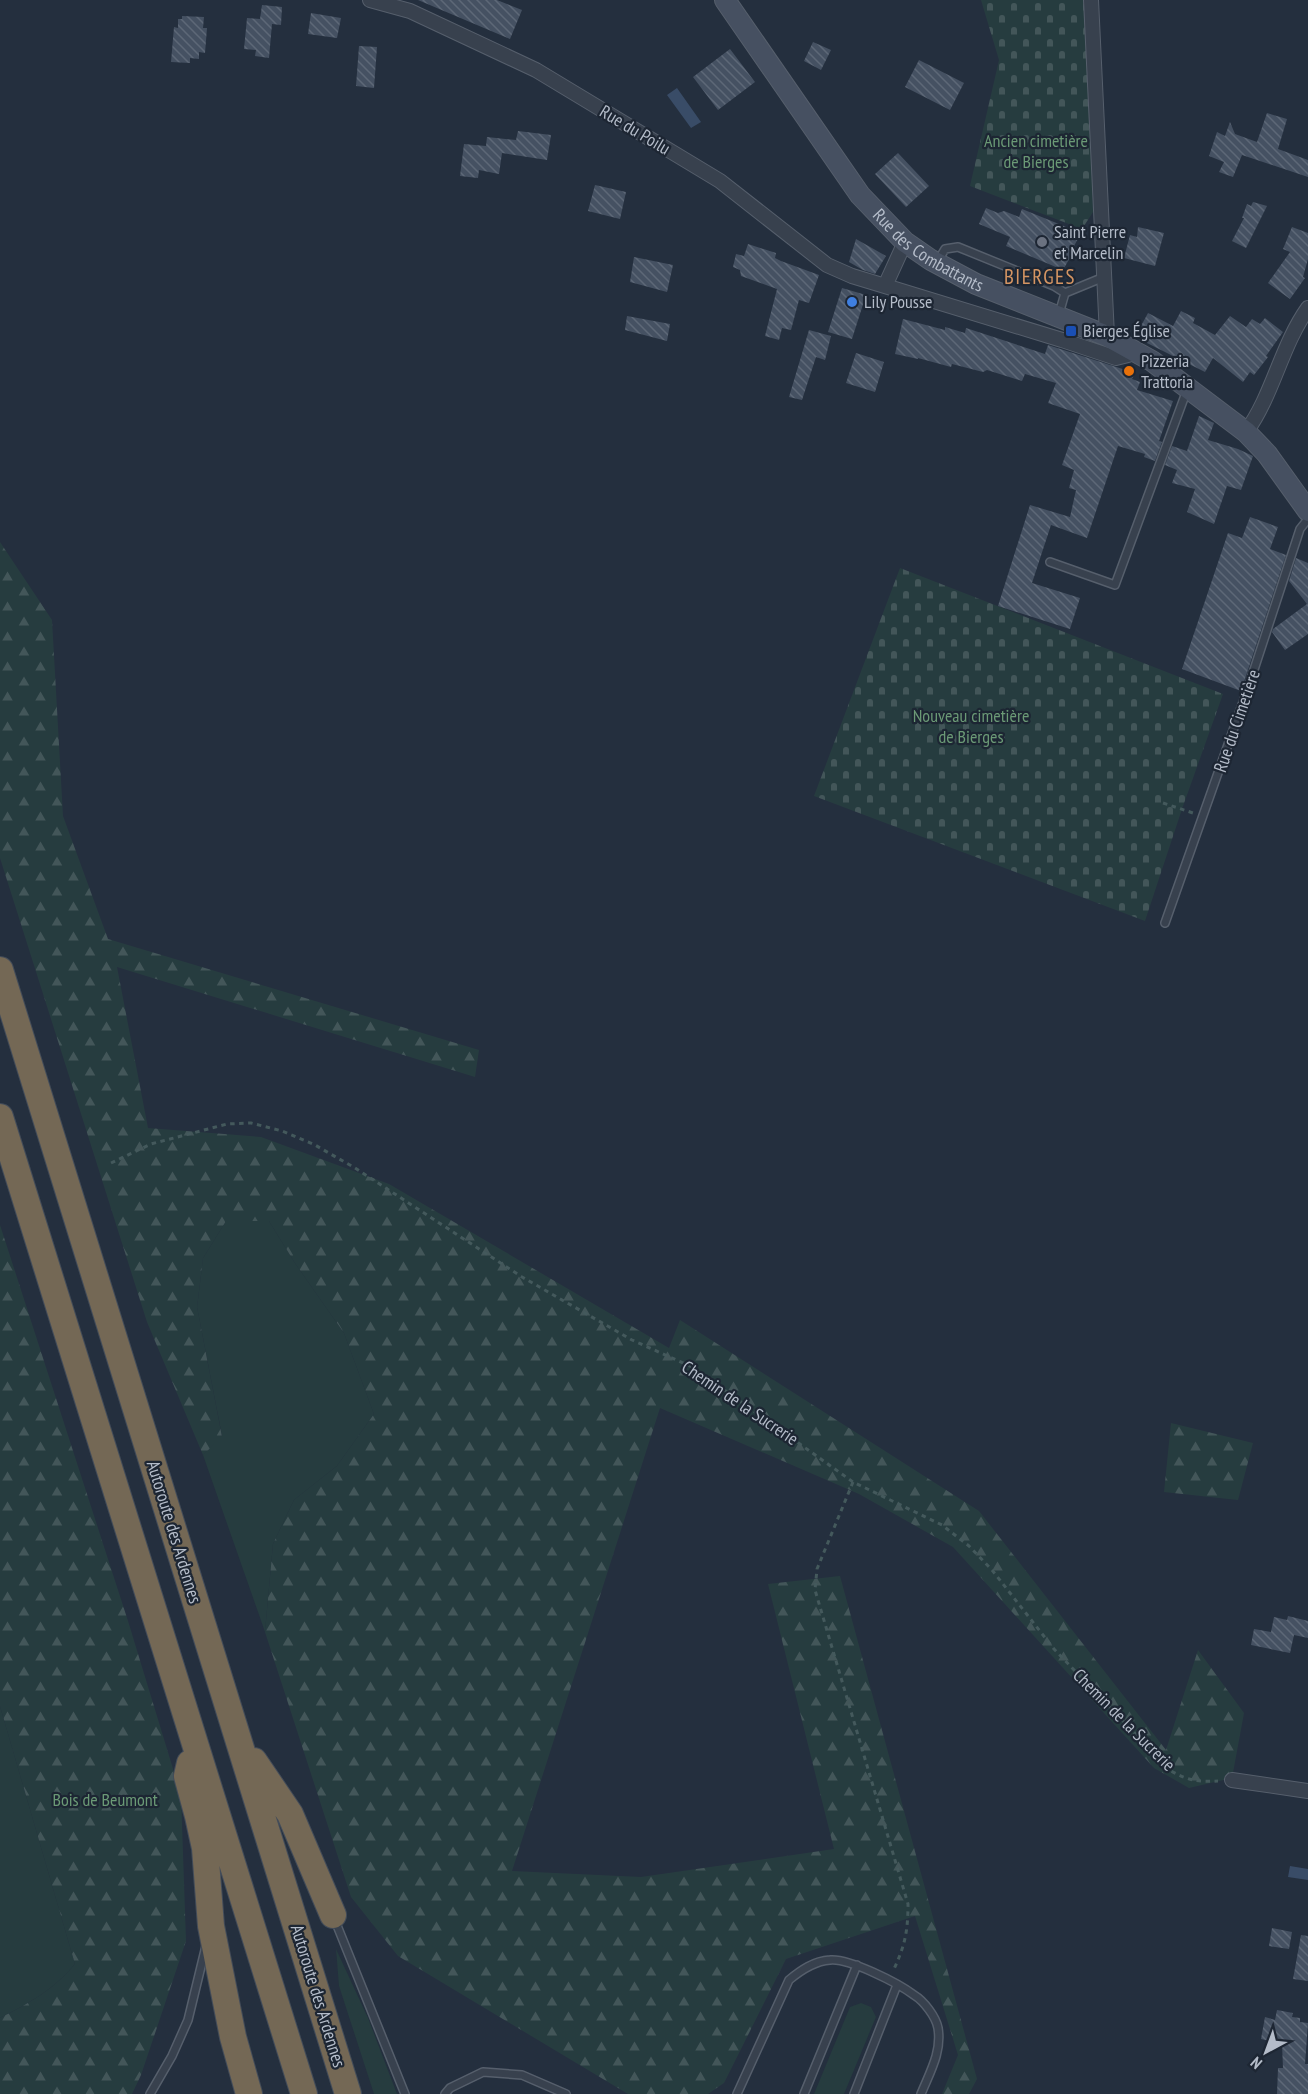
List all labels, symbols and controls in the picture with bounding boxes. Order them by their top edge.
street label: Rue du Poilu [596,100,675,160]
park label: Ancien cimetière de Bierges [984,129,1088,173]
street label: Rue des Combattants [868,203,987,297]
place label: Saint Pierre et Marcelin [1054,220,1126,264]
marker: Saint Pierre et Marcelin [1035,235,1049,249]
district label: BIERGES [1004,263,1076,290]
place label: Lily Pousse [864,290,932,313]
marker: Lily Pousse [845,295,859,309]
place label: Bierges Église [1083,319,1170,342]
marker: Bierges Église [1064,324,1078,338]
place label: Pizzeria Trattoria [1141,349,1193,393]
marker: Pizzeria Trattoria [1122,364,1136,378]
street label: Rue du Cimetière [1208,666,1265,775]
park label: Nouveau cimetière de Bierges [913,704,1029,748]
street label: Chemin de la Sucrerie [678,1355,803,1450]
street label: Autoroute des Ardennes [142,1458,207,1606]
street label: Chemin de la Sucrerie [1068,1664,1180,1776]
park label: Bois de Beumont [52,1788,158,1811]
street label: Autoroute des Ardennes [286,1922,351,2070]
north arrow [1236,2022,1296,2082]
text: N [1246,2053,1266,2074]

